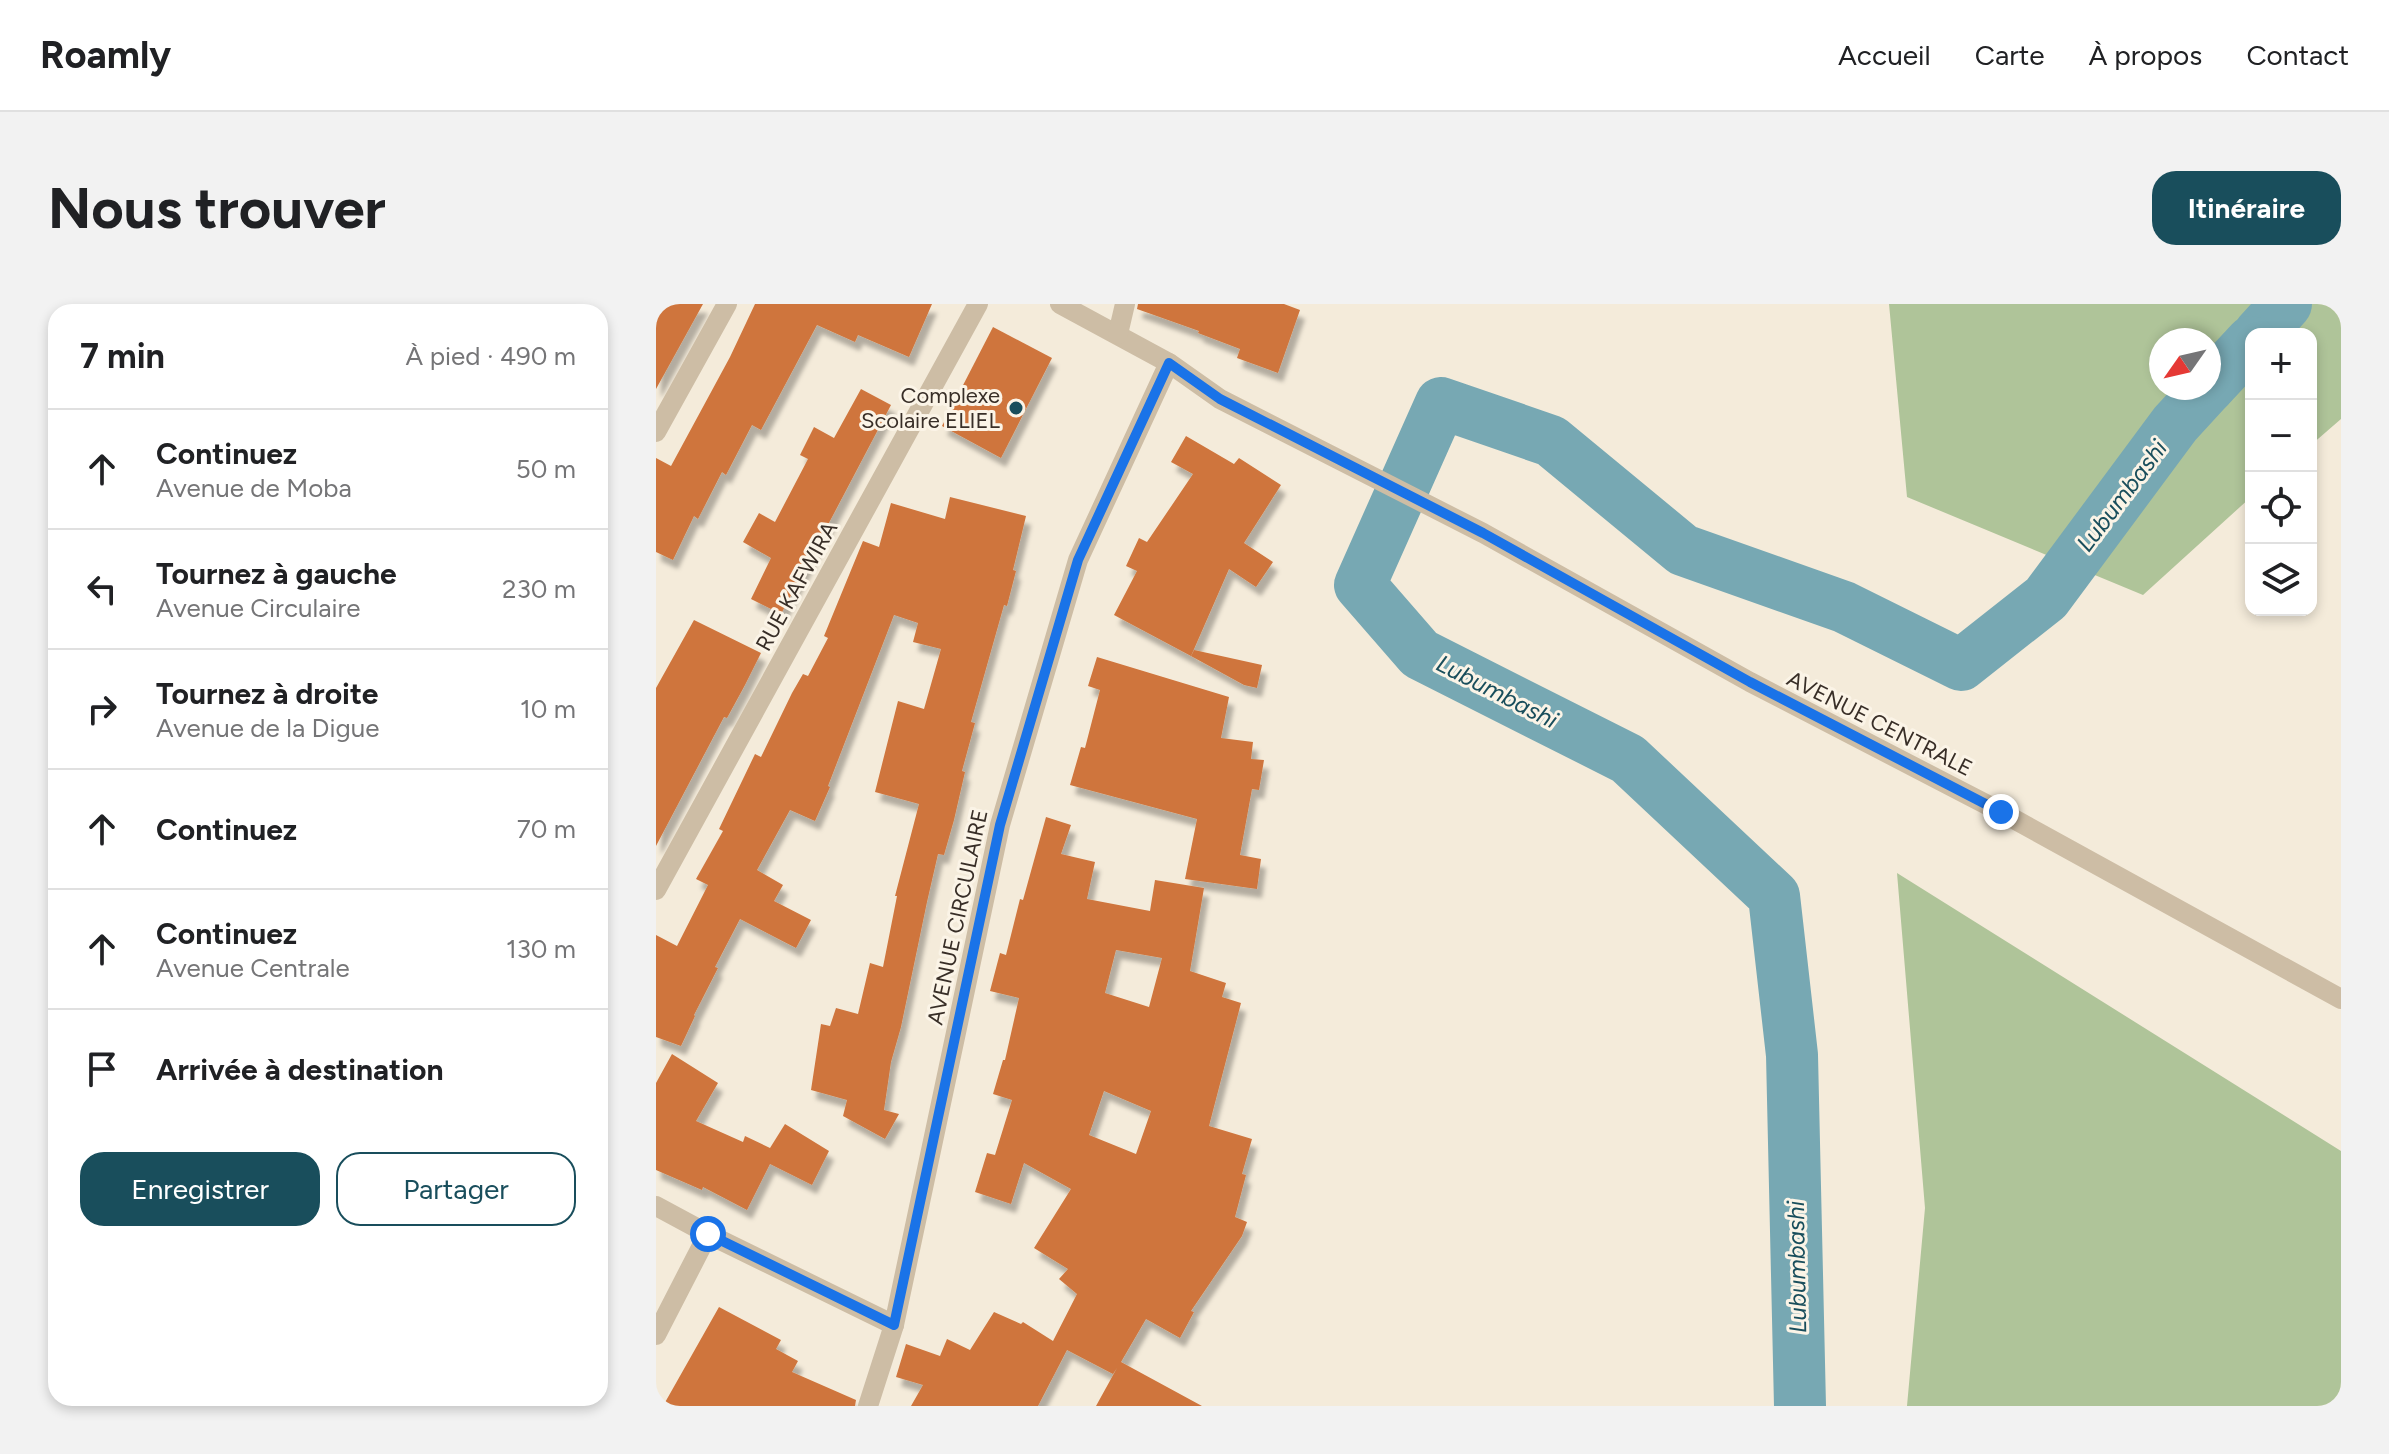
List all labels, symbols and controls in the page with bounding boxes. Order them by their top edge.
text: Roamly [40,32,171,78]
text: Accueil [1838,38,1931,72]
text: Carte [1975,38,2044,72]
text: À propos [2088,38,2202,72]
text: Contact [2246,38,2349,72]
button: Itinéraire [2152,171,2341,245]
text: Nous trouver [48,175,386,242]
north arrow [2149,328,2221,400]
map controls [2245,328,2317,616]
button: + [2245,328,2317,400]
text: 7 min [80,336,165,377]
text: À pied · 490 m [406,340,576,372]
place label: Complexe Scolaire ELIEL [861,382,1001,434]
marker: Complexe Scolaire ELIEL [1007,399,1025,417]
button: − [2245,400,2317,472]
water label: Lubumbashi [2070,434,2173,557]
text: Continuez [156,435,297,472]
icon: ahead [80,447,124,491]
text: 50 m [516,453,576,485]
text: Avenue de Moba [156,472,352,504]
button: locate [2245,472,2317,544]
street label: RUE KAFWIRA [750,517,843,656]
button: layers [2245,544,2317,616]
text: Tournez à gauche [156,555,397,592]
icon: left [80,567,124,611]
text: 230 m [502,573,576,605]
text: Avenue Circulaire [156,592,360,624]
water label: Lubumbashi [1432,649,1563,735]
street label: AVENUE CENTRALE [1783,665,1977,782]
text: Tournez à droite [156,675,378,712]
icon: right [80,687,124,731]
text: 10 m [520,693,576,725]
text: Avenue de la Digue [156,712,380,744]
route end [1983,794,2019,830]
icon: ahead [80,807,124,851]
street label: AVENUE CIRCULAIRE [921,807,993,1027]
text: Continuez [156,811,297,848]
text: 70 m [517,813,576,845]
text: Continuez [156,915,297,952]
icon: ahead [80,927,124,971]
text: 130 m [506,933,576,965]
text: Avenue Centrale [156,952,350,984]
icon: arrive [80,1047,124,1091]
text: Arrivée à destination [156,1051,443,1088]
button: Enregistrer [80,1152,320,1226]
button: Partager [336,1152,576,1226]
water label: Lubumbashi [1781,1200,1812,1333]
route start [690,1216,726,1252]

